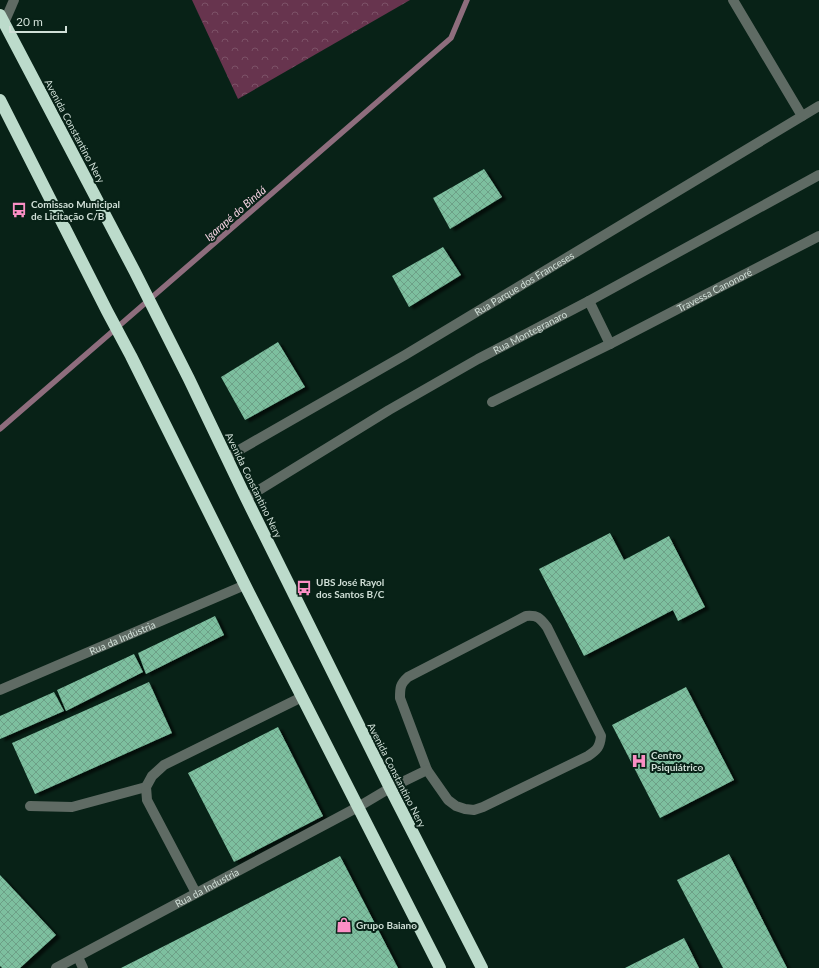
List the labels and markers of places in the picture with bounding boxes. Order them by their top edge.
place label: Comissao Municipal de Licitação C/B [31,198,120,222]
bus stop icon: Comissao Municipal de Licitação C/B [10,201,28,219]
place label: UBS José Rayol dos Santos B/C [316,576,385,600]
bus stop icon: UBS José Rayol dos Santos B/C [295,579,313,597]
place label: Centro Psiquiátrico [651,749,704,773]
hospital icon: Centro Psiquiátrico [630,752,648,770]
shop icon: Grupo Baiano [335,916,353,934]
place label: Grupo Baiano [356,919,417,931]

